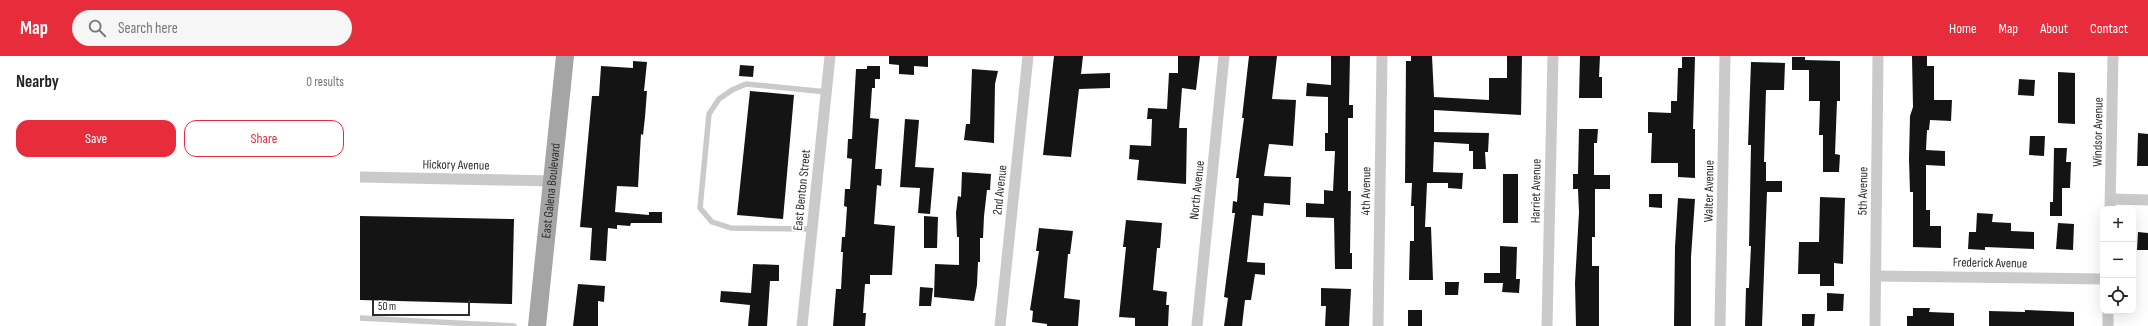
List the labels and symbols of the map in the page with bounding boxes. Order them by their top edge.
street label: Windsor Avenue [2089,97,2107,167]
street label: East Galena Boulevard [538,142,564,239]
street label: East Benton Street [790,148,814,232]
street label: Hickory Avenue [422,156,490,174]
street label: Harriet Avenue [1527,159,1545,223]
street label: North Avenue [1186,160,1208,220]
street label: Walter Avenue [1700,160,1718,222]
street label: 2nd Avenue [989,164,1011,216]
street label: 4th Avenue [1358,166,1374,216]
street label: 5th Avenue [1855,167,1871,215]
street label: Frederick Avenue [1953,254,2027,272]
scale bar [372,298,470,317]

